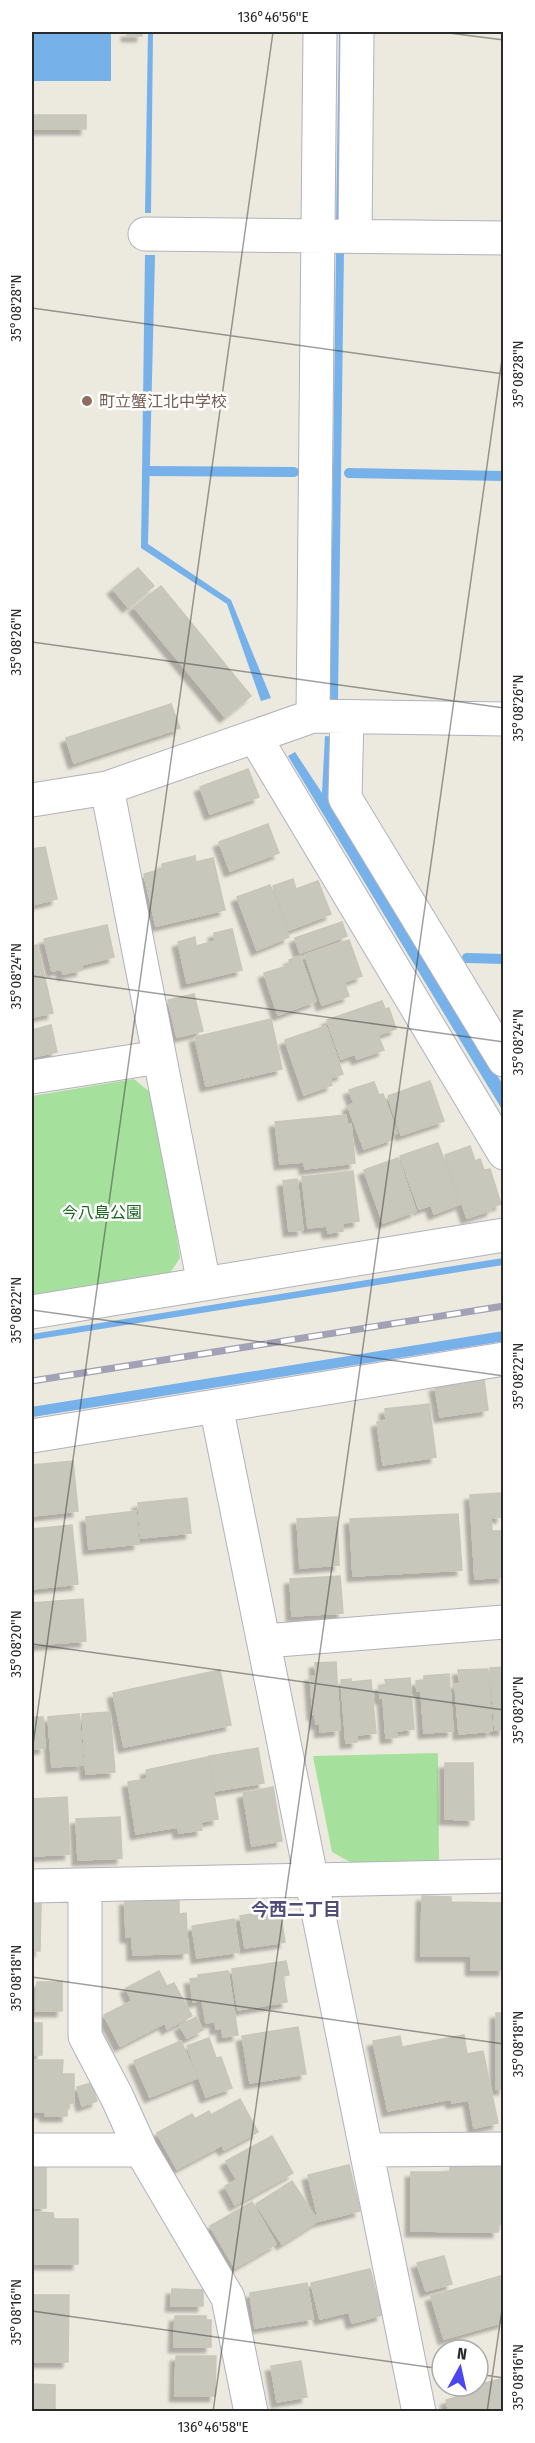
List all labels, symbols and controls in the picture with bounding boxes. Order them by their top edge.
text: 136°46'56"E [237,8,309,26]
text: 35°08'28"N [7,274,25,342]
text: 35°08'28"N [509,340,527,408]
place label: 町立蟹江北中学校 [99,392,227,411]
marker: 町立蟹江北中学校 [80,394,94,408]
text: 35°08'26"N [7,608,25,676]
text: 35°08'26"N [509,674,527,742]
text: 35°08'24"N [7,943,25,1009]
text: 35°08'24"N [509,1009,527,1075]
park label: 今八島公園 [62,1203,142,1222]
text: 35°08'22"N [7,1277,25,1343]
text: 35°08'22"N [509,1343,527,1409]
text: 35°08'20"N [7,1610,25,1678]
text: 35°08'20"N [509,1676,527,1744]
district label: 今西二丁目 [251,1899,341,1921]
text: 35°08'18"N [7,1945,25,2011]
text: 35°08'18"N [509,2011,527,2077]
text: 35°08'16"N [7,2279,25,2345]
north arrow [430,2338,490,2398]
text: N [456,2344,468,2364]
text: 35°08'16"N [509,2344,527,2410]
text: 136°46'58"E [177,2418,249,2436]

